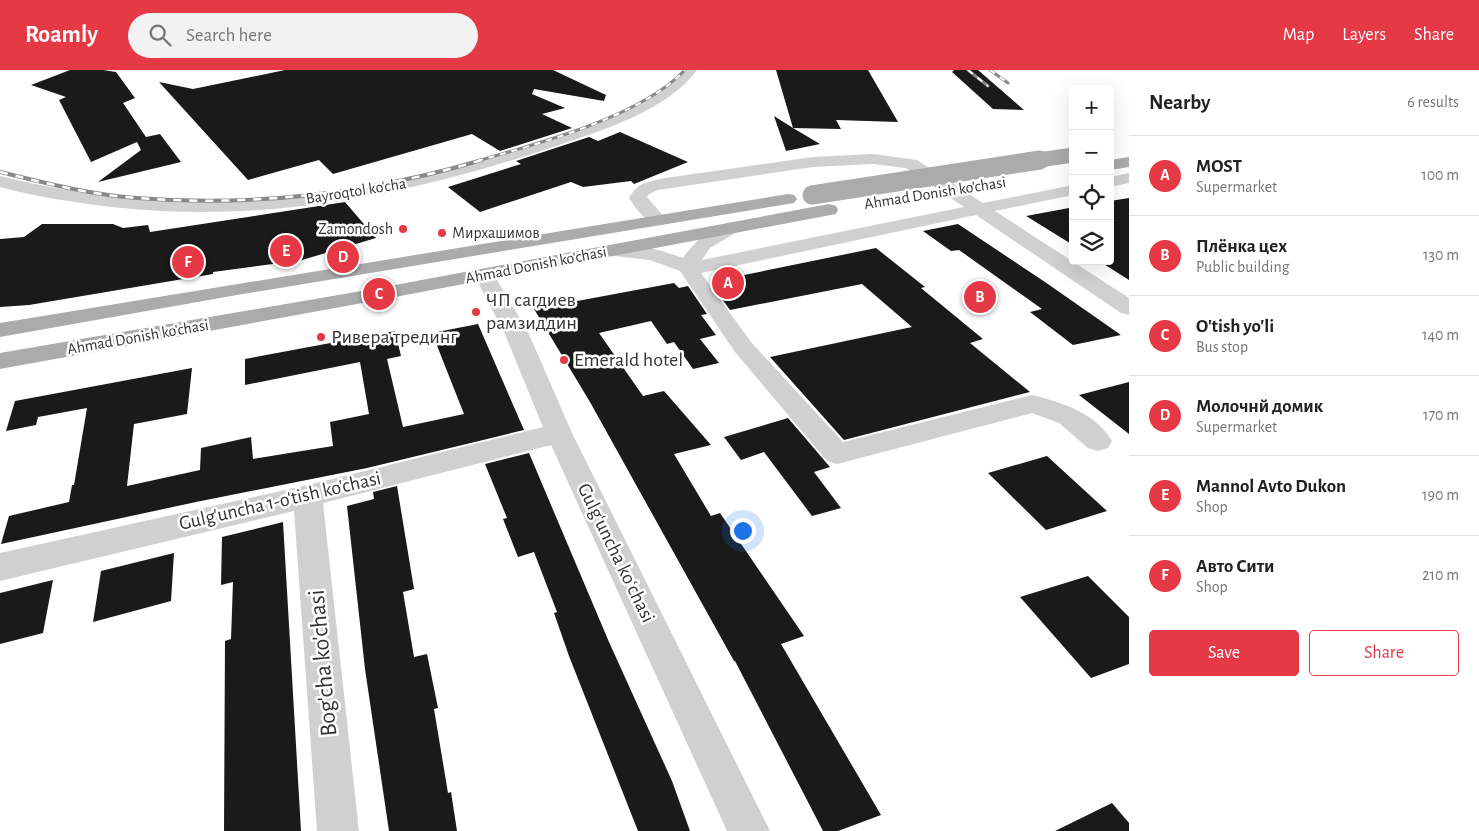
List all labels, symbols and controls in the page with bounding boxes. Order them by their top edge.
search box [128,13,478,58]
icon: search [146,21,174,49]
text: Roamly [25,23,98,47]
text: Search here [186,26,272,45]
text: Map [1283,26,1314,44]
text: Layers [1342,26,1386,44]
text: Share [1414,26,1454,44]
map controls [1069,85,1114,265]
button: + [1069,85,1114,130]
text: Nearby [1149,92,1210,113]
text: 6 results [1407,94,1459,110]
button: − [1069,130,1114,175]
text: MOST [1196,157,1242,176]
text: A [1160,167,1170,183]
text: 100 m [1421,167,1459,183]
street label: Ahmad Donish ko'chasi [863,174,1007,212]
street label: Bayroqtol ko'cha [305,175,407,208]
button: locate [1069,175,1114,220]
text: Supermarket [1196,179,1277,195]
button: layers [1069,220,1114,265]
place label: Zamondosh [318,221,393,237]
marker: Zamondosh [397,223,409,235]
place label: Мирхашимов [452,225,540,241]
marker: Мирхашимов [436,227,448,239]
pin: E [270,232,302,270]
text: Плёнка цех [1196,237,1287,256]
pin: D [327,238,359,276]
pin: F [172,243,204,281]
street label: Ahmad Donish ko'chasi [464,243,608,287]
text: B [1160,247,1170,263]
text: 130 m [1423,247,1459,263]
text: Public building [1196,259,1290,275]
pin: A [712,264,744,302]
pin: C [363,275,395,313]
pin: B [964,278,996,316]
place label: ЧП сагдиев рамзиддин [486,290,577,333]
marker: ЧП сагдиев рамзиддин [470,306,482,318]
street label: Ahmad Donish ko'chasi [66,317,210,357]
text: O'tish yo'li [1196,317,1274,336]
place label: Ривера трединг [331,327,457,347]
text: C [1161,327,1169,343]
text: 140 m [1422,327,1459,343]
marker: Ривера трединг [315,331,327,343]
text: Bus stop [1196,339,1248,355]
place label: Emerald hotel [574,350,683,370]
marker: Emerald hotel [558,354,570,366]
text: Молочнй домик [1196,397,1323,416]
text: D [1160,407,1170,423]
text: 170 m [1423,407,1459,423]
text: Supermarket [1196,419,1277,435]
street label: Gulg'uncha 1-o'tish ko'chasi [177,468,383,534]
text: Mannol Avto Dukon [1196,477,1346,496]
street label: Gulgʻuncha koʻchasi [574,480,658,626]
text: E [1161,487,1169,503]
text: 190 m [1422,487,1459,503]
text: Shop [1196,499,1228,515]
your location [730,518,756,544]
text: Авто Сити [1196,557,1275,576]
text: F [1161,567,1169,583]
text: 210 m [1422,567,1459,583]
text: Shop [1196,579,1228,595]
street label: Bog'cha ko'chasi [305,589,341,737]
button: Save [1149,630,1299,676]
button: Share [1309,630,1459,676]

